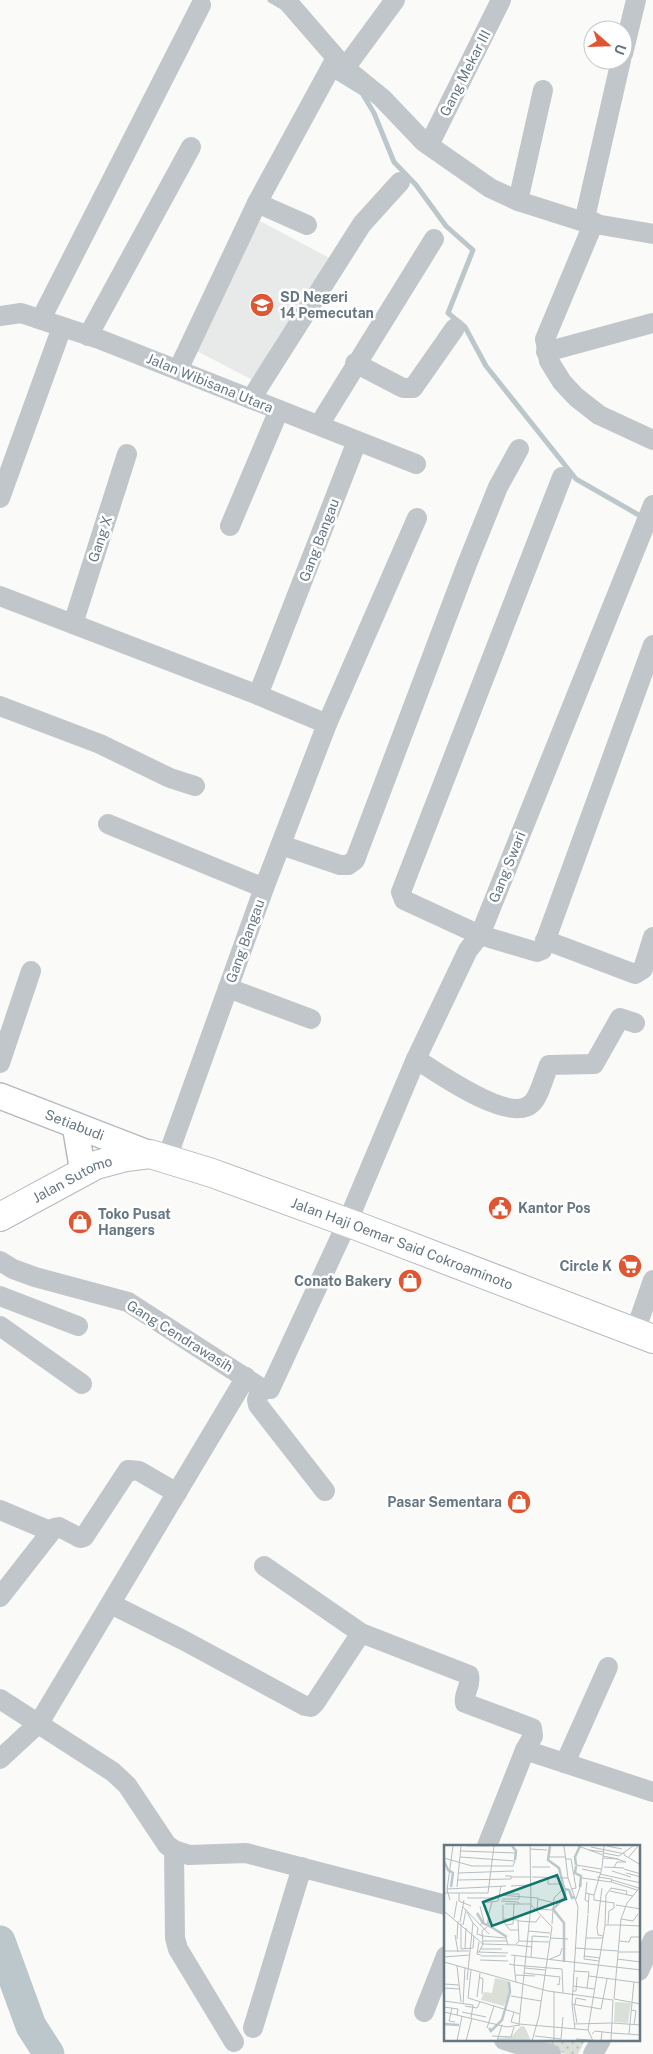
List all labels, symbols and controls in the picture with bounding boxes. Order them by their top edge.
north arrow [583,20,633,70]
street label: Gang Mekar III [436,27,494,119]
text: U [611,42,629,57]
place label: SD Negeri 14 Pemecutan [280,289,374,321]
school or university icon: SD Negeri 14 Pemecutan [249,292,275,318]
street label: Jalan Wibisana Utara [144,350,276,416]
street label: Gang Bangau [296,496,342,584]
street label: Gang X [85,513,115,564]
street label: Gang Swari [486,829,528,905]
street label: Gang Bangau [222,897,268,985]
street label: Setiabudi [43,1106,106,1144]
street label: Jalan Sutomo [30,1153,114,1206]
street label: Jalan Haji Oemar Said Cokroaminoto [289,1195,515,1293]
public building icon: Kantor Pos [487,1195,513,1221]
place label: Kantor Pos [518,1200,591,1216]
place label: Toko Pusat Hangers [98,1206,171,1238]
shop icon: Toko Pusat Hangers [67,1209,93,1235]
supermarket icon: Circle K [617,1253,643,1279]
place label: Circle K [559,1258,612,1274]
shop icon: Conato Bakery [397,1268,423,1294]
place label: Conato Bakery [294,1273,392,1289]
street label: Gang Cendrawasih [124,1297,236,1375]
shop icon: Pasar Sementara [506,1489,532,1515]
place label: Pasar Sementara [387,1494,502,1510]
inset map [444,1845,640,2042]

